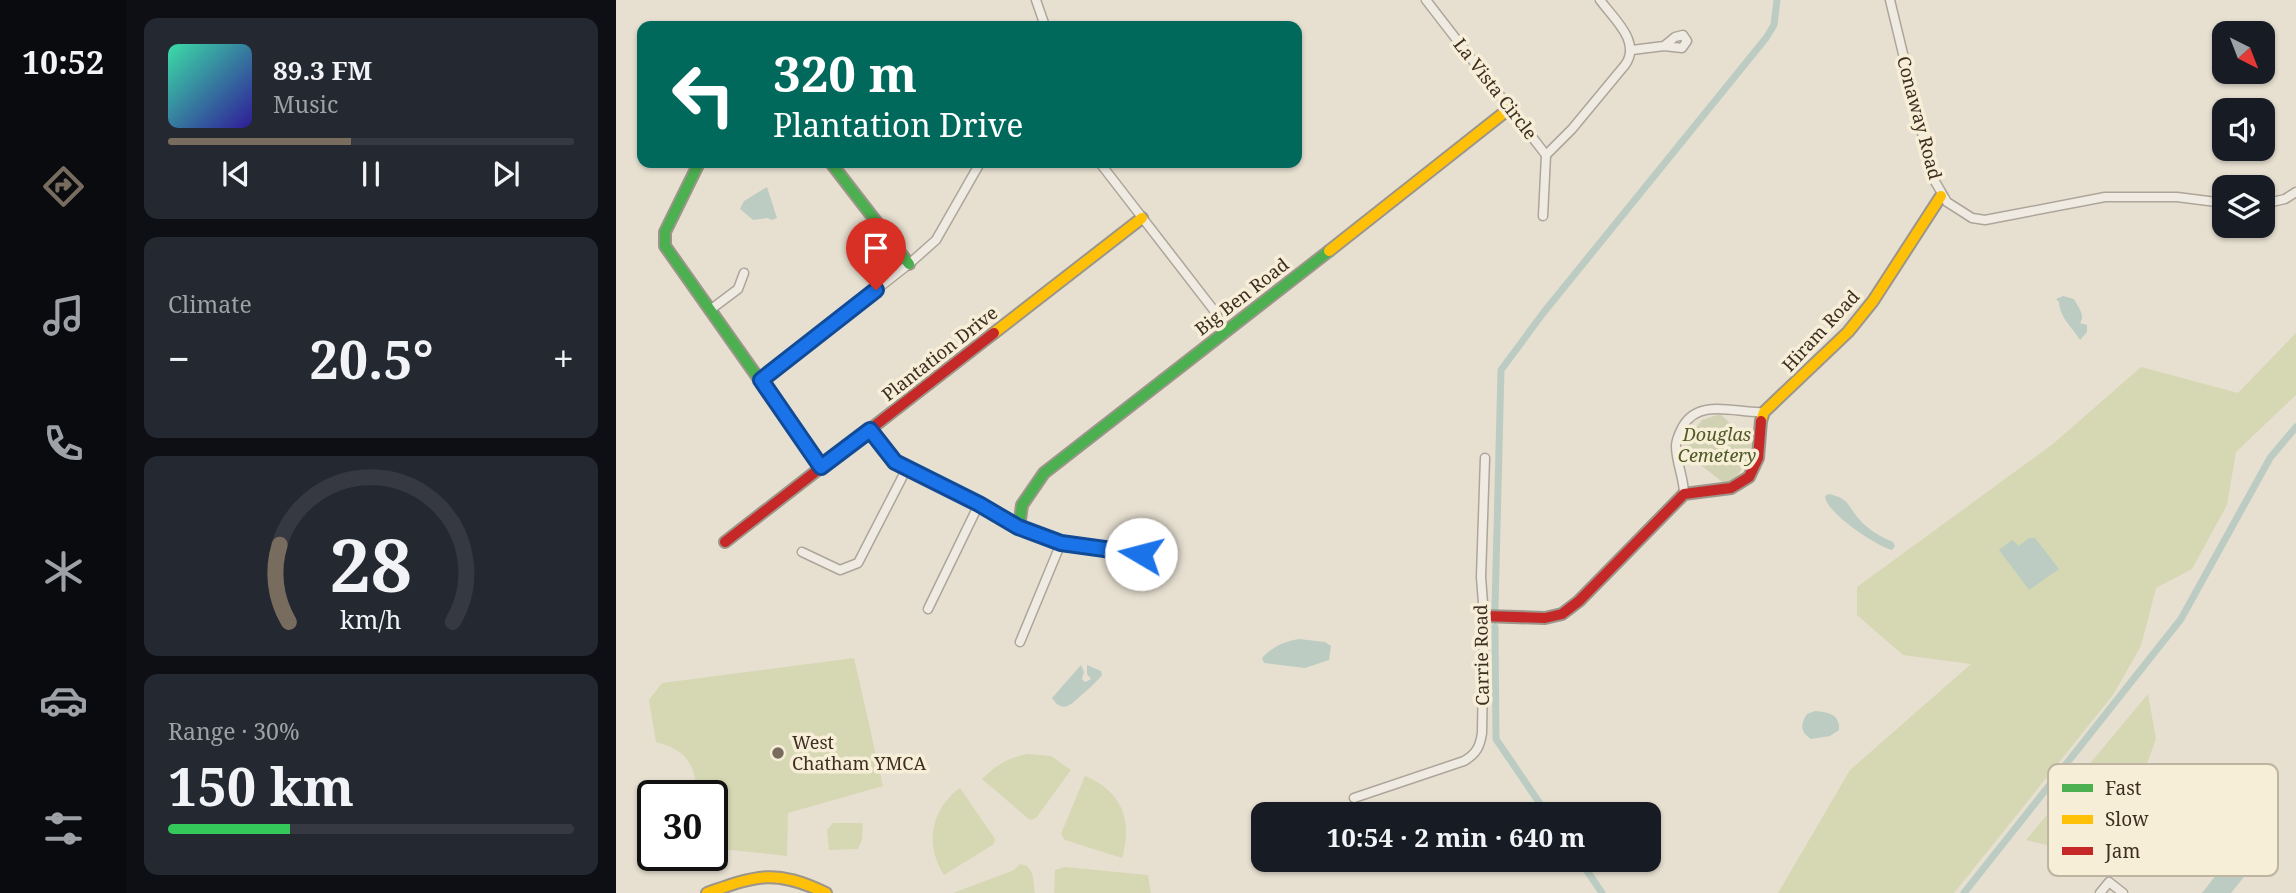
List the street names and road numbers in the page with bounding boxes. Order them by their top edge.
street label: La Vista Circle [1449,33,1543,144]
street label: Conaway Road [1892,53,1948,182]
street label: Big Ben Road [1189,252,1293,340]
street label: Hiram Road [1776,284,1864,376]
street label: Plantation Drive [877,300,1002,406]
street label: Carrie Road [1468,604,1494,706]

